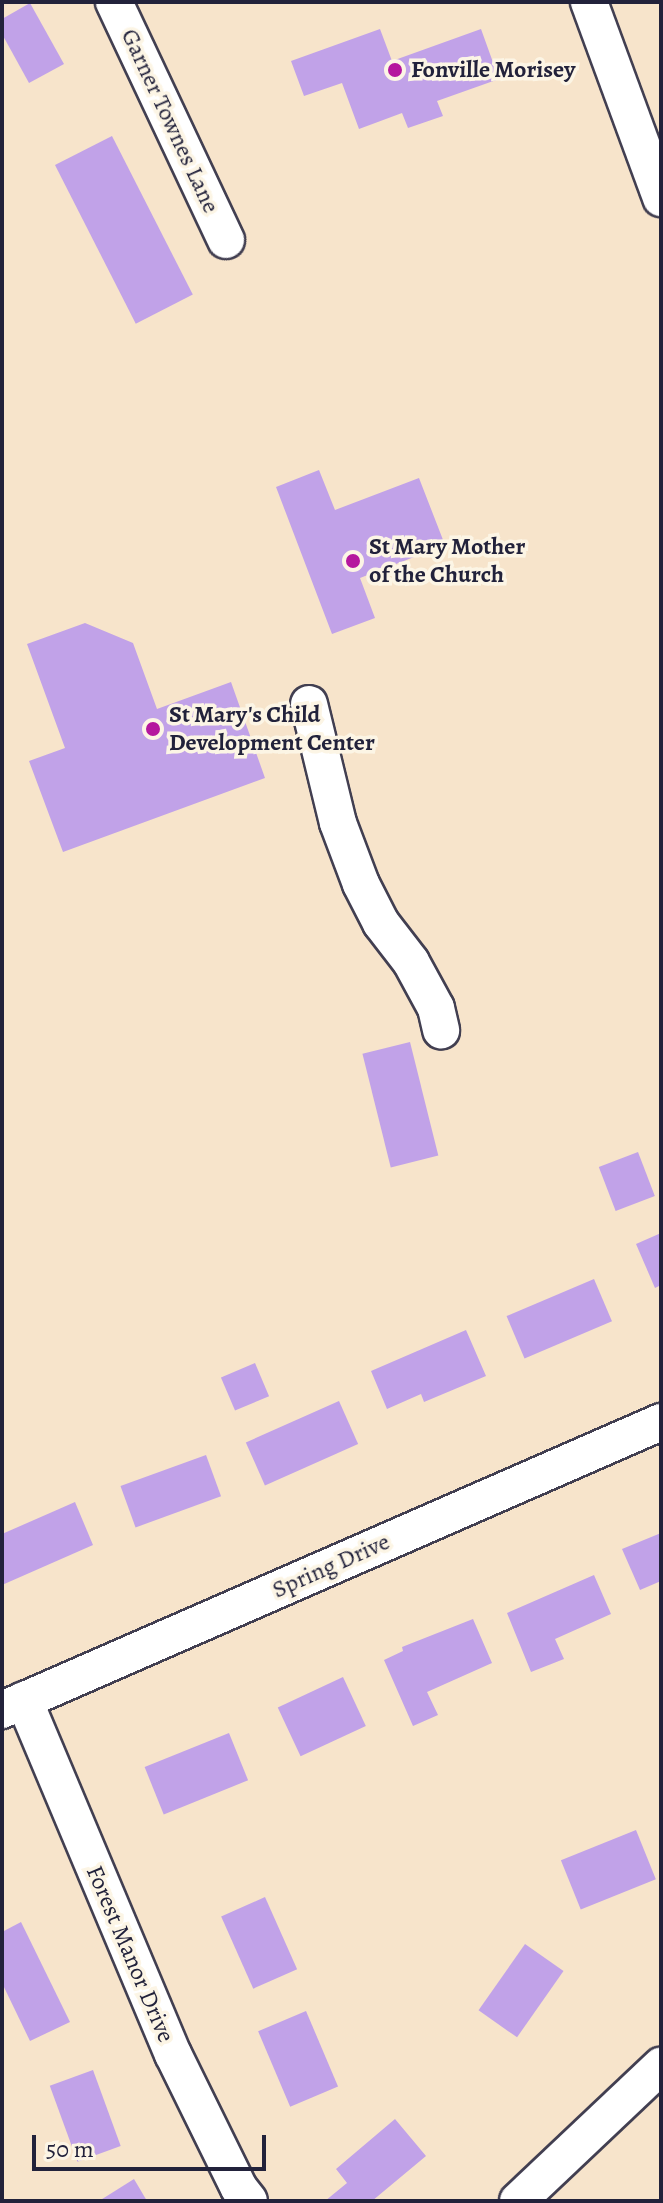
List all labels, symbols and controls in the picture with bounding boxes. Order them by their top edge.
street label: Garner Townes Lane [115,24,225,218]
place label: Fonville Morisey [411,56,575,84]
marker: Fonville Morisey [386,61,404,79]
place label: St Mary Mother of the Church [369,533,525,589]
marker: St Mary Mother of the Church [344,552,362,570]
place label: St Mary's Child Development Center [169,701,375,757]
marker: St Mary's Child Development Center [144,720,162,738]
street label: Spring Drive [268,1527,394,1605]
street label: Forest Manor Drive [80,1861,180,2047]
scale bar [36,2119,270,2169]
text: 50 m [46,2133,94,2165]

